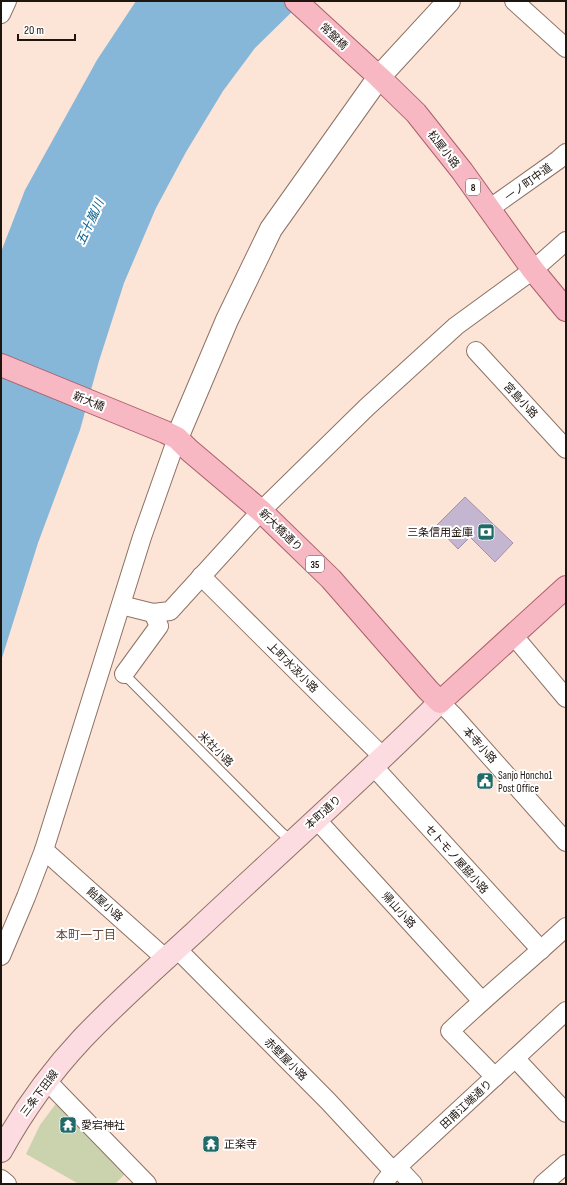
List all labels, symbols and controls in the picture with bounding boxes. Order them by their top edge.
scale bar [18,16,75,42]
street label: 常盤橋 [317,20,350,52]
text: 20 m [24,23,44,38]
street label: 松屋小路 [425,128,462,171]
street label: 一ノ町中道 [502,161,554,204]
road number: 8 [466,179,480,195]
water label: 五十嵐川 [74,195,108,247]
street label: 宮島小路 [501,380,540,421]
street label: 新大橋 [71,389,107,414]
street label: 新大橋通り [256,507,305,554]
bank icon: 三条信用金庫 [476,522,496,542]
place label: 三条信用金庫 [407,526,473,539]
road number: 35 [306,556,324,572]
street label: 上町水汲小路 [265,639,321,695]
street label: 本寺小路 [460,725,499,766]
street label: 米社小路 [195,729,236,770]
place label: Sanjo Honcho1 Post Office [498,769,552,795]
public building icon: Sanjo Honcho1 Post Office [475,771,495,791]
street label: 本町通り [303,793,344,832]
street label: セトモノ屋脇小路 [422,822,491,896]
street label: 飴屋小路 [84,885,125,924]
street label: 帰山小路 [379,890,418,931]
district label: 本町一丁目 [56,928,116,943]
street label: 赤壁屋小路 [262,1035,310,1083]
street label: 三条下田線 [18,1067,61,1119]
street label: 田甫江端通り [438,1077,495,1132]
temple icon: 愛宕神社 [58,1115,78,1135]
place label: 愛宕神社 [81,1119,125,1132]
temple icon: 正楽寺 [201,1134,221,1154]
place label: 正楽寺 [224,1138,257,1151]

